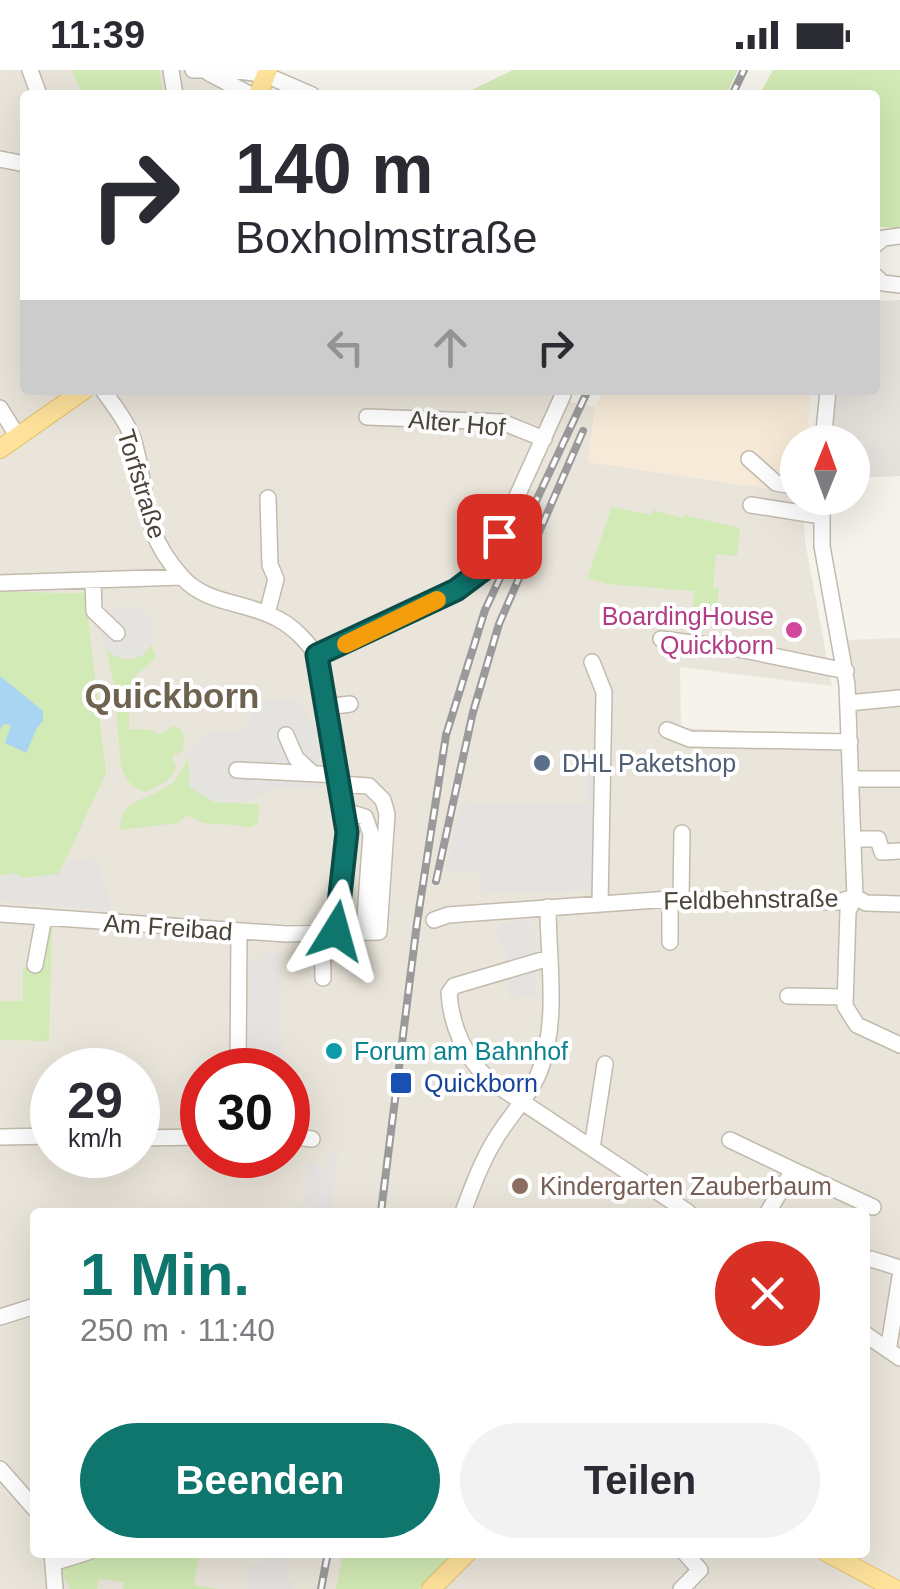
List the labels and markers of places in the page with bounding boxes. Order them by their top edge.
pin [457,494,542,579]
place label: BoardingHouse Quickborn [602,602,774,659]
marker: BoardingHouse Quickborn [783,619,805,641]
place label: DHL Paketshop [562,749,736,777]
marker: DHL Paketshop [531,752,553,774]
place label: Forum am Bahnhof [354,1037,568,1065]
marker: Forum am Bahnhof [323,1040,345,1062]
place label: Quickborn [424,1069,538,1097]
marker: Quickborn [388,1070,414,1096]
place label: Kindergarten Zauberbaum [540,1172,832,1200]
marker: Kindergarten Zauberbaum [509,1175,531,1197]

